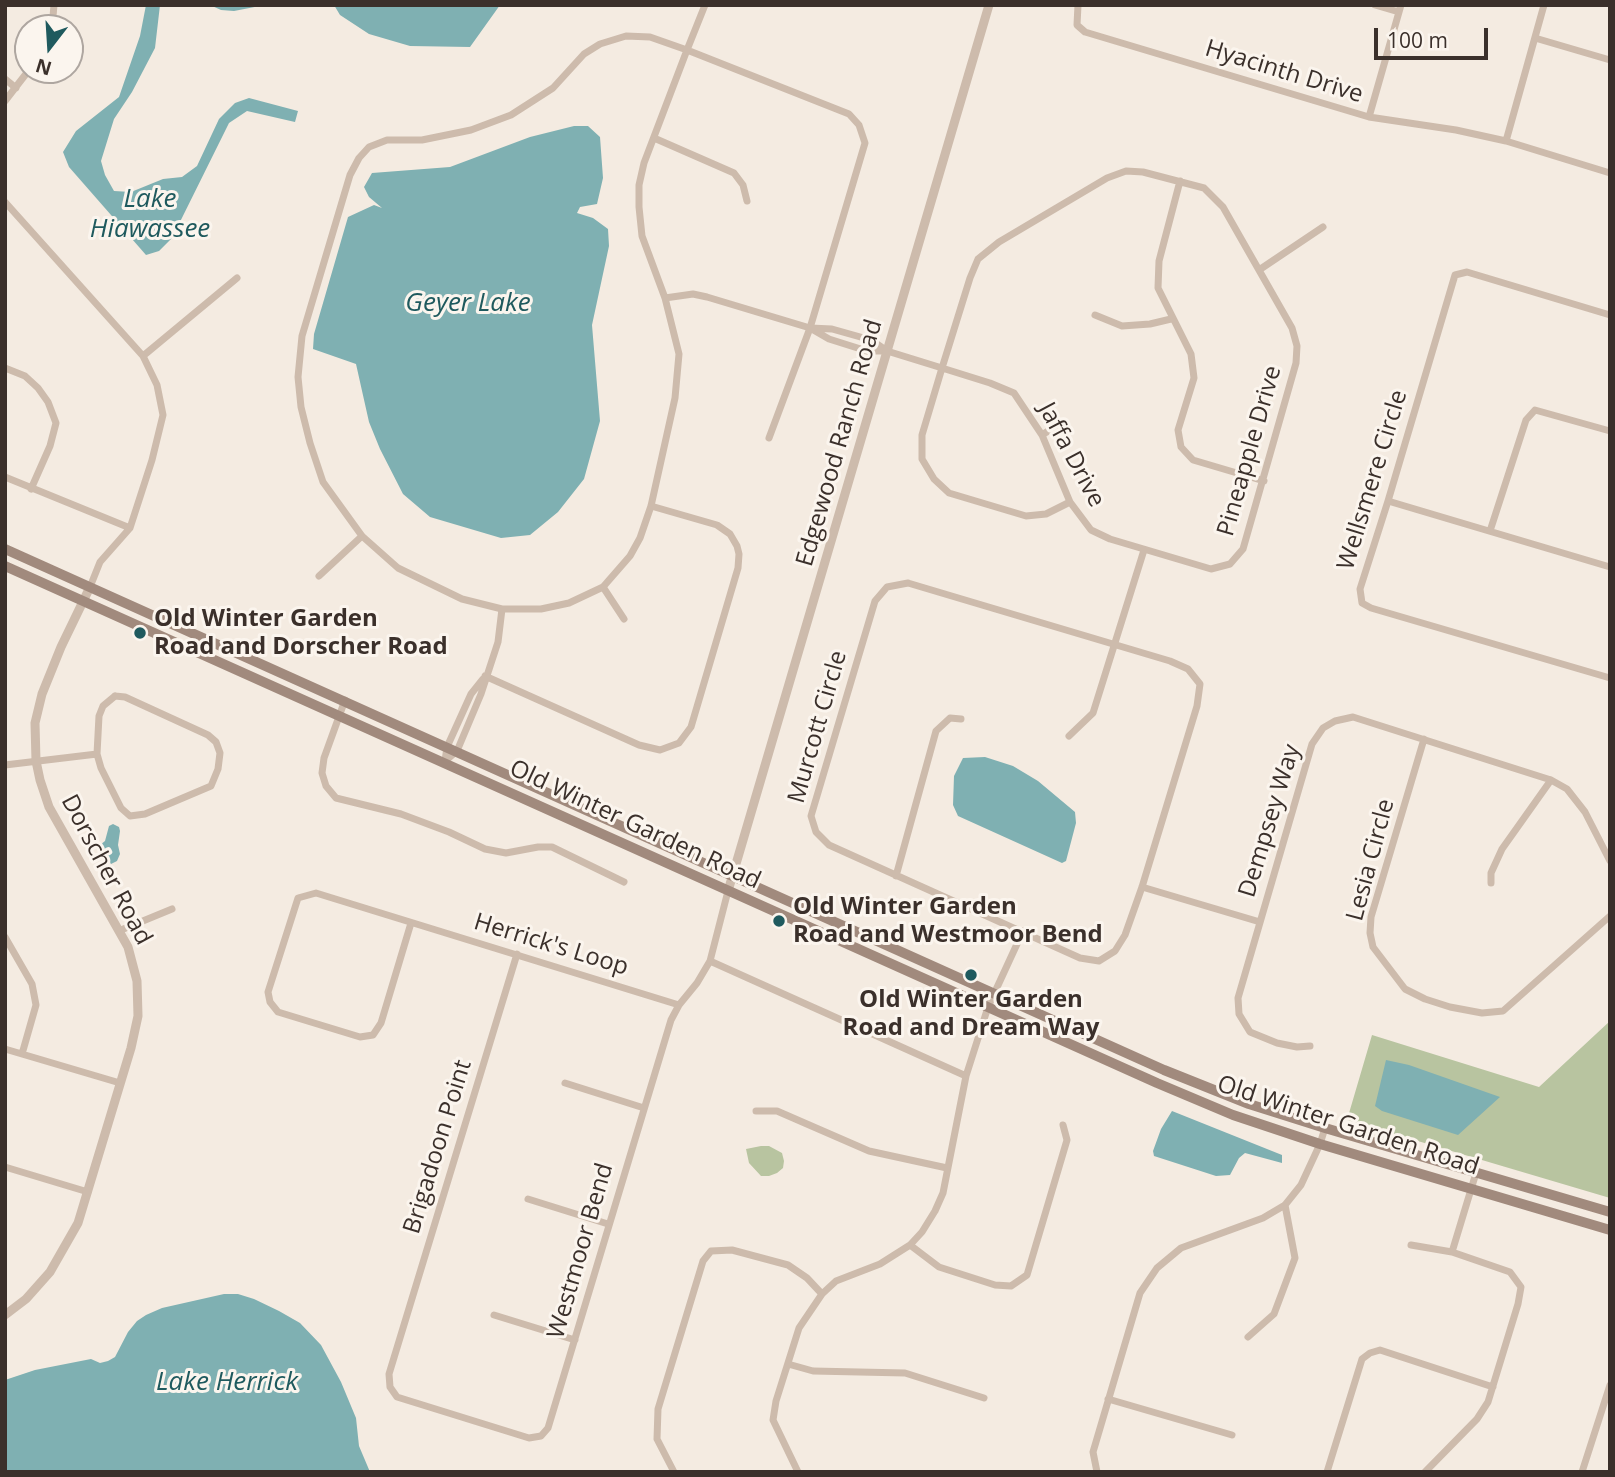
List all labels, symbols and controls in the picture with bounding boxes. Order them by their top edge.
north arrow [14,14,84,84]
scale bar [1377,14,1491,58]
text: 100 m [1387,26,1448,54]
street label: Hyacinth Drive [1202,34,1366,110]
text: N [32,52,55,82]
water label: Lake Hiawassee [90,184,210,246]
water label: Geyer Lake [405,288,531,320]
street label: Edgewood Ranch Road [791,316,889,570]
street label: Pineapple Drive [1212,362,1288,540]
street label: Wellsmere Circle [1332,387,1414,573]
street label: Jaffa Drive [1031,398,1111,512]
place label: Old Winter Garden Road and Dorscher Road [154,605,448,661]
marker: Old Winter Garden Road and Dorscher Road [132,625,148,641]
street label: Murcott Circle [782,647,854,807]
street label: Dempsey Way [1233,741,1307,901]
street label: Old Winter Garden Road [505,754,765,896]
street label: Dorscher Road [54,790,158,950]
street label: Lesia Circle [1341,796,1401,924]
place label: Old Winter Garden Road and Westmoor Bend [793,893,1103,949]
street label: Herrick's Loop [470,908,632,982]
marker: Old Winter Garden Road and Westmoor Bend [771,913,787,929]
marker: Old Winter Garden Road and Dream Way [963,967,979,983]
place label: Old Winter Garden Road and Dream Way [843,986,1099,1042]
street label: Brigadoon Point [398,1057,478,1237]
street label: Old Winter Garden Road [1213,1070,1483,1182]
street label: Westmoor Bend [542,1160,620,1342]
water label: Lake Herrick [156,1367,298,1399]

